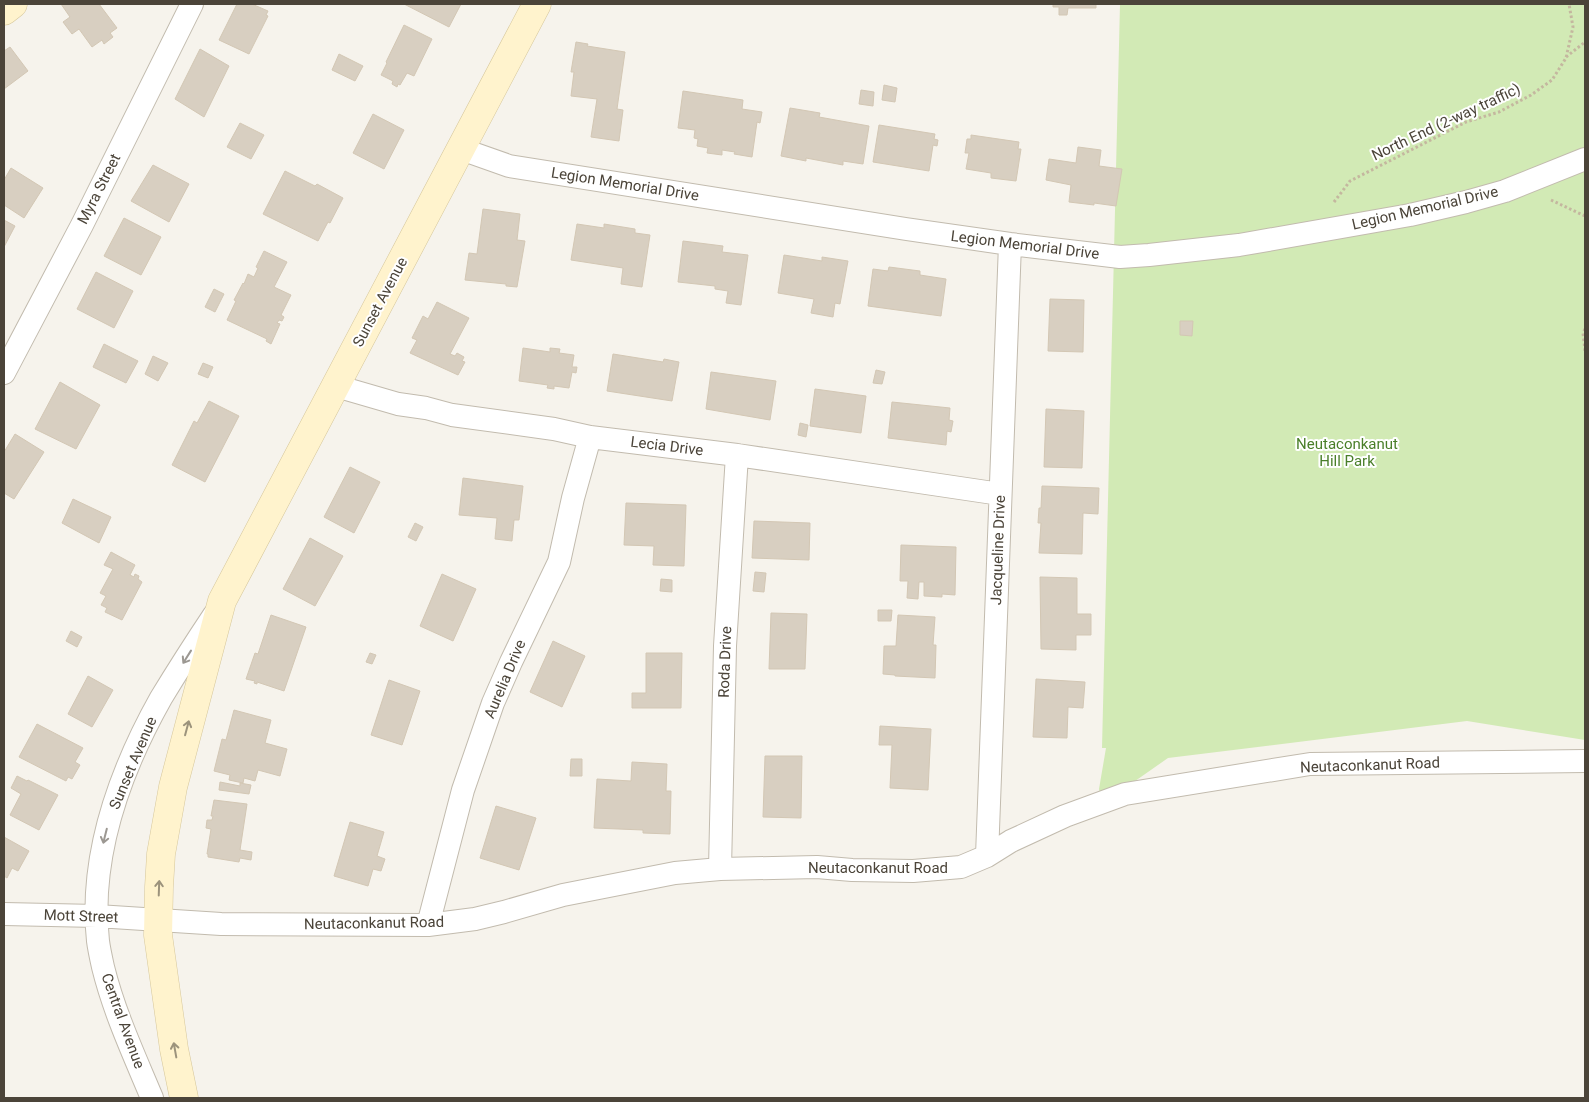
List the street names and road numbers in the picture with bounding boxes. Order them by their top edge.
street label: North End (2-way traffic) [1369,80,1523,164]
street label: Myra Street [74,151,124,227]
street label: Legion Memorial Drive [550,163,700,205]
street label: Legion Memorial Drive [1350,182,1500,234]
street label: Legion Memorial Drive [950,227,1100,263]
street label: Sunset Avenue [349,254,411,350]
street label: Lecia Drive [630,433,704,459]
street label: Jacqueline Drive [987,495,1009,605]
street label: Roda Drive [715,626,735,698]
street label: Aurelia Drive [480,637,530,721]
street label: Sunset Avenue [105,714,161,812]
street label: Neutaconkanut Road [1300,754,1440,776]
street label: Neutaconkanut Road [808,859,948,877]
street label: Mott Street [43,906,119,926]
street label: Neutaconkanut Road [304,913,444,933]
street label: Central Avenue [97,971,149,1071]

